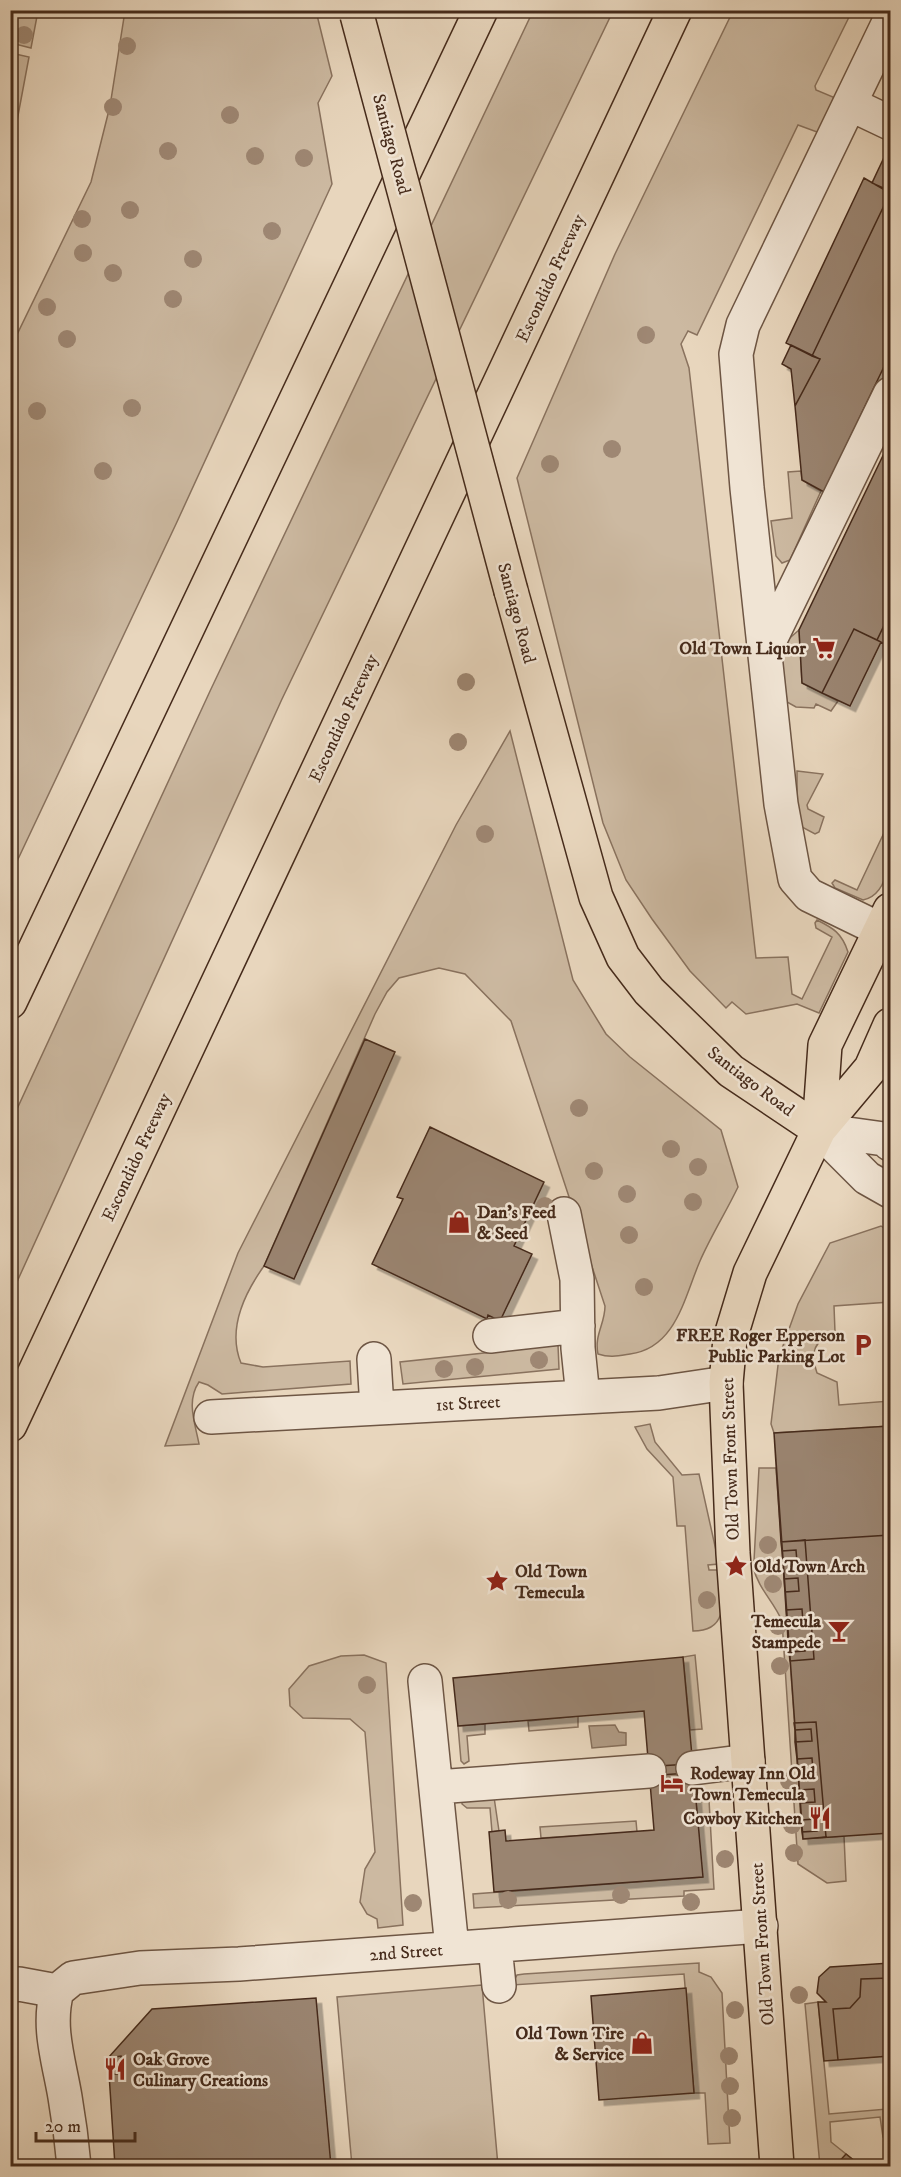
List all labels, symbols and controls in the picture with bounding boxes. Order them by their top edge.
street label: Santiago Road [367,92,415,197]
street label: Escondido Freeway [512,210,590,346]
street label: Santiago Road [492,561,540,666]
supermarket icon: Old Town Liquor [811,635,837,661]
place label: Old Town Liquor [679,638,806,660]
street label: Escondido Freeway [305,650,383,786]
street label: Santiago Road [703,1042,798,1122]
street label: Escondido Freeway [98,1089,176,1225]
place label: Dan's Feed & Seed [477,1202,557,1245]
shop icon: Dan's Feed & Seed [446,1209,472,1235]
place label: FREE Roger Epperson Public Parking Lot [676,1325,846,1368]
parking icon: FREE Roger Epperson Public Parking Lot [850,1332,876,1358]
street label: Old Town Front Street [717,1377,745,1541]
street label: 1st Street [435,1391,501,1417]
place icon: Old Town Arch [723,1553,749,1579]
place label: Old Town Arch [754,1556,866,1578]
place label: Old Town Temecula [514,1561,588,1604]
place icon: Old Town Temecula [484,1568,510,1594]
place label: Temecula Stampede [750,1611,822,1654]
bar icon: Temecula Stampede [826,1618,852,1644]
place label: Rodeway Inn Old Town Temecula [689,1763,817,1806]
hotel icon: Rodeway Inn Old Town Temecula [659,1770,685,1796]
restaurant icon: Cowboy Kitchen [807,1805,833,1831]
place label: Cowboy Kitchen [683,1808,803,1830]
street label: Old Town Front Street [746,1862,780,2026]
street label: 2nd Street [369,1939,444,1967]
place label: Old Town Tire & Service [516,2023,625,2066]
shop icon: Old Town Tire & Service [629,2030,655,2056]
place label: Oak Grove Culinary Creations [133,2049,268,2092]
restaurant icon: Oak Grove Culinary Creations [102,2056,128,2082]
scale bar [36,2105,135,2143]
text: 20 m [45,2116,81,2138]

